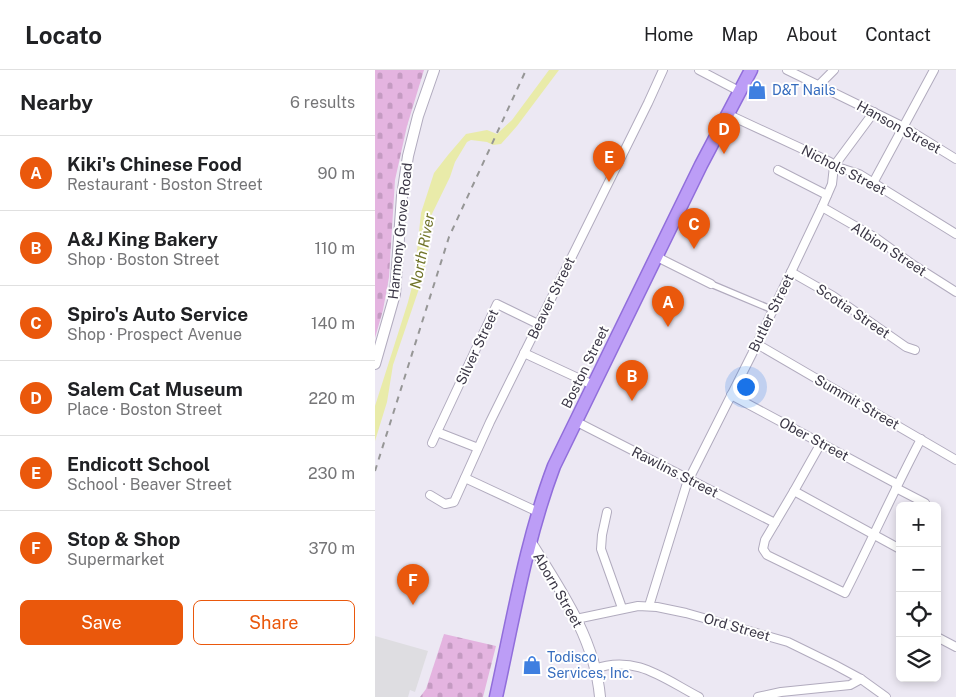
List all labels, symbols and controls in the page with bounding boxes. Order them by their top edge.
text: Locato [25,21,102,49]
text: Home [644,24,694,45]
text: Map [722,24,758,45]
text: About [786,24,837,45]
text: Contact [865,24,931,45]
shop icon: D&T Nails [746,79,768,101]
place label: D&T Nails [772,82,836,98]
text: Nearby [20,90,93,115]
text: 6 results [290,93,355,112]
street label: Hanson Street [854,97,944,157]
pin: D [708,113,740,154]
pin: E [593,141,625,182]
street label: Nichols Street [799,142,889,198]
text: Kiki's Chinese Food [67,153,242,175]
street label: Harmony Grove Road [385,162,415,300]
text: A [30,164,42,183]
text: 90 m [318,164,355,183]
text: Restaurant · Boston Street [67,175,263,194]
pin: C [678,208,710,249]
water label: North River [406,212,438,290]
street label: Albion Street [848,219,930,279]
text: A&J King Bakery [67,228,218,250]
text: B [31,239,41,258]
text: 110 m [314,239,355,258]
text: Shop · Boston Street [67,250,219,269]
street label: Beaver Street [524,254,578,342]
street label: Butler Street [745,271,797,355]
street label: Scotia Street [813,280,893,342]
pin: A [652,286,684,327]
text: Spiro's Auto Service [67,303,248,325]
street label: Silver Street [453,307,501,387]
text: C [30,314,42,333]
text: 140 m [311,314,355,333]
street label: Boston Street [558,323,612,411]
text: Shop · Prospect Avenue [67,325,242,344]
pin: B [616,360,648,401]
street label: Summit Street [812,371,902,433]
your location [733,374,759,400]
text: Salem Cat Museum [67,378,243,400]
text: D [30,389,42,408]
text: 220 m [308,389,355,408]
text: Place · Boston Street [67,400,222,419]
street label: Ober Street [777,414,851,464]
street label: Rawlins Street [629,443,721,501]
text: Endicott School [67,453,210,475]
text: E [31,464,41,483]
text: 230 m [308,464,355,483]
text: School · Beaver Street [67,475,232,494]
map controls [896,502,941,682]
button: + [896,502,941,547]
text: Stop & Shop [67,528,180,550]
text: F [31,539,41,558]
text: 370 m [308,539,355,558]
button: − [896,547,941,592]
text: Supermarket [67,550,164,569]
street label: Aborn Street [530,550,586,630]
pin: F [397,564,429,605]
button: locate [896,592,941,637]
button: Save [20,600,183,645]
button: Share [193,600,355,645]
street label: Ord Street [702,610,772,644]
button: layers [896,637,941,682]
place label: Todisco Services, Inc. [547,649,633,681]
shop icon: Todisco Services, Inc. [521,654,543,676]

